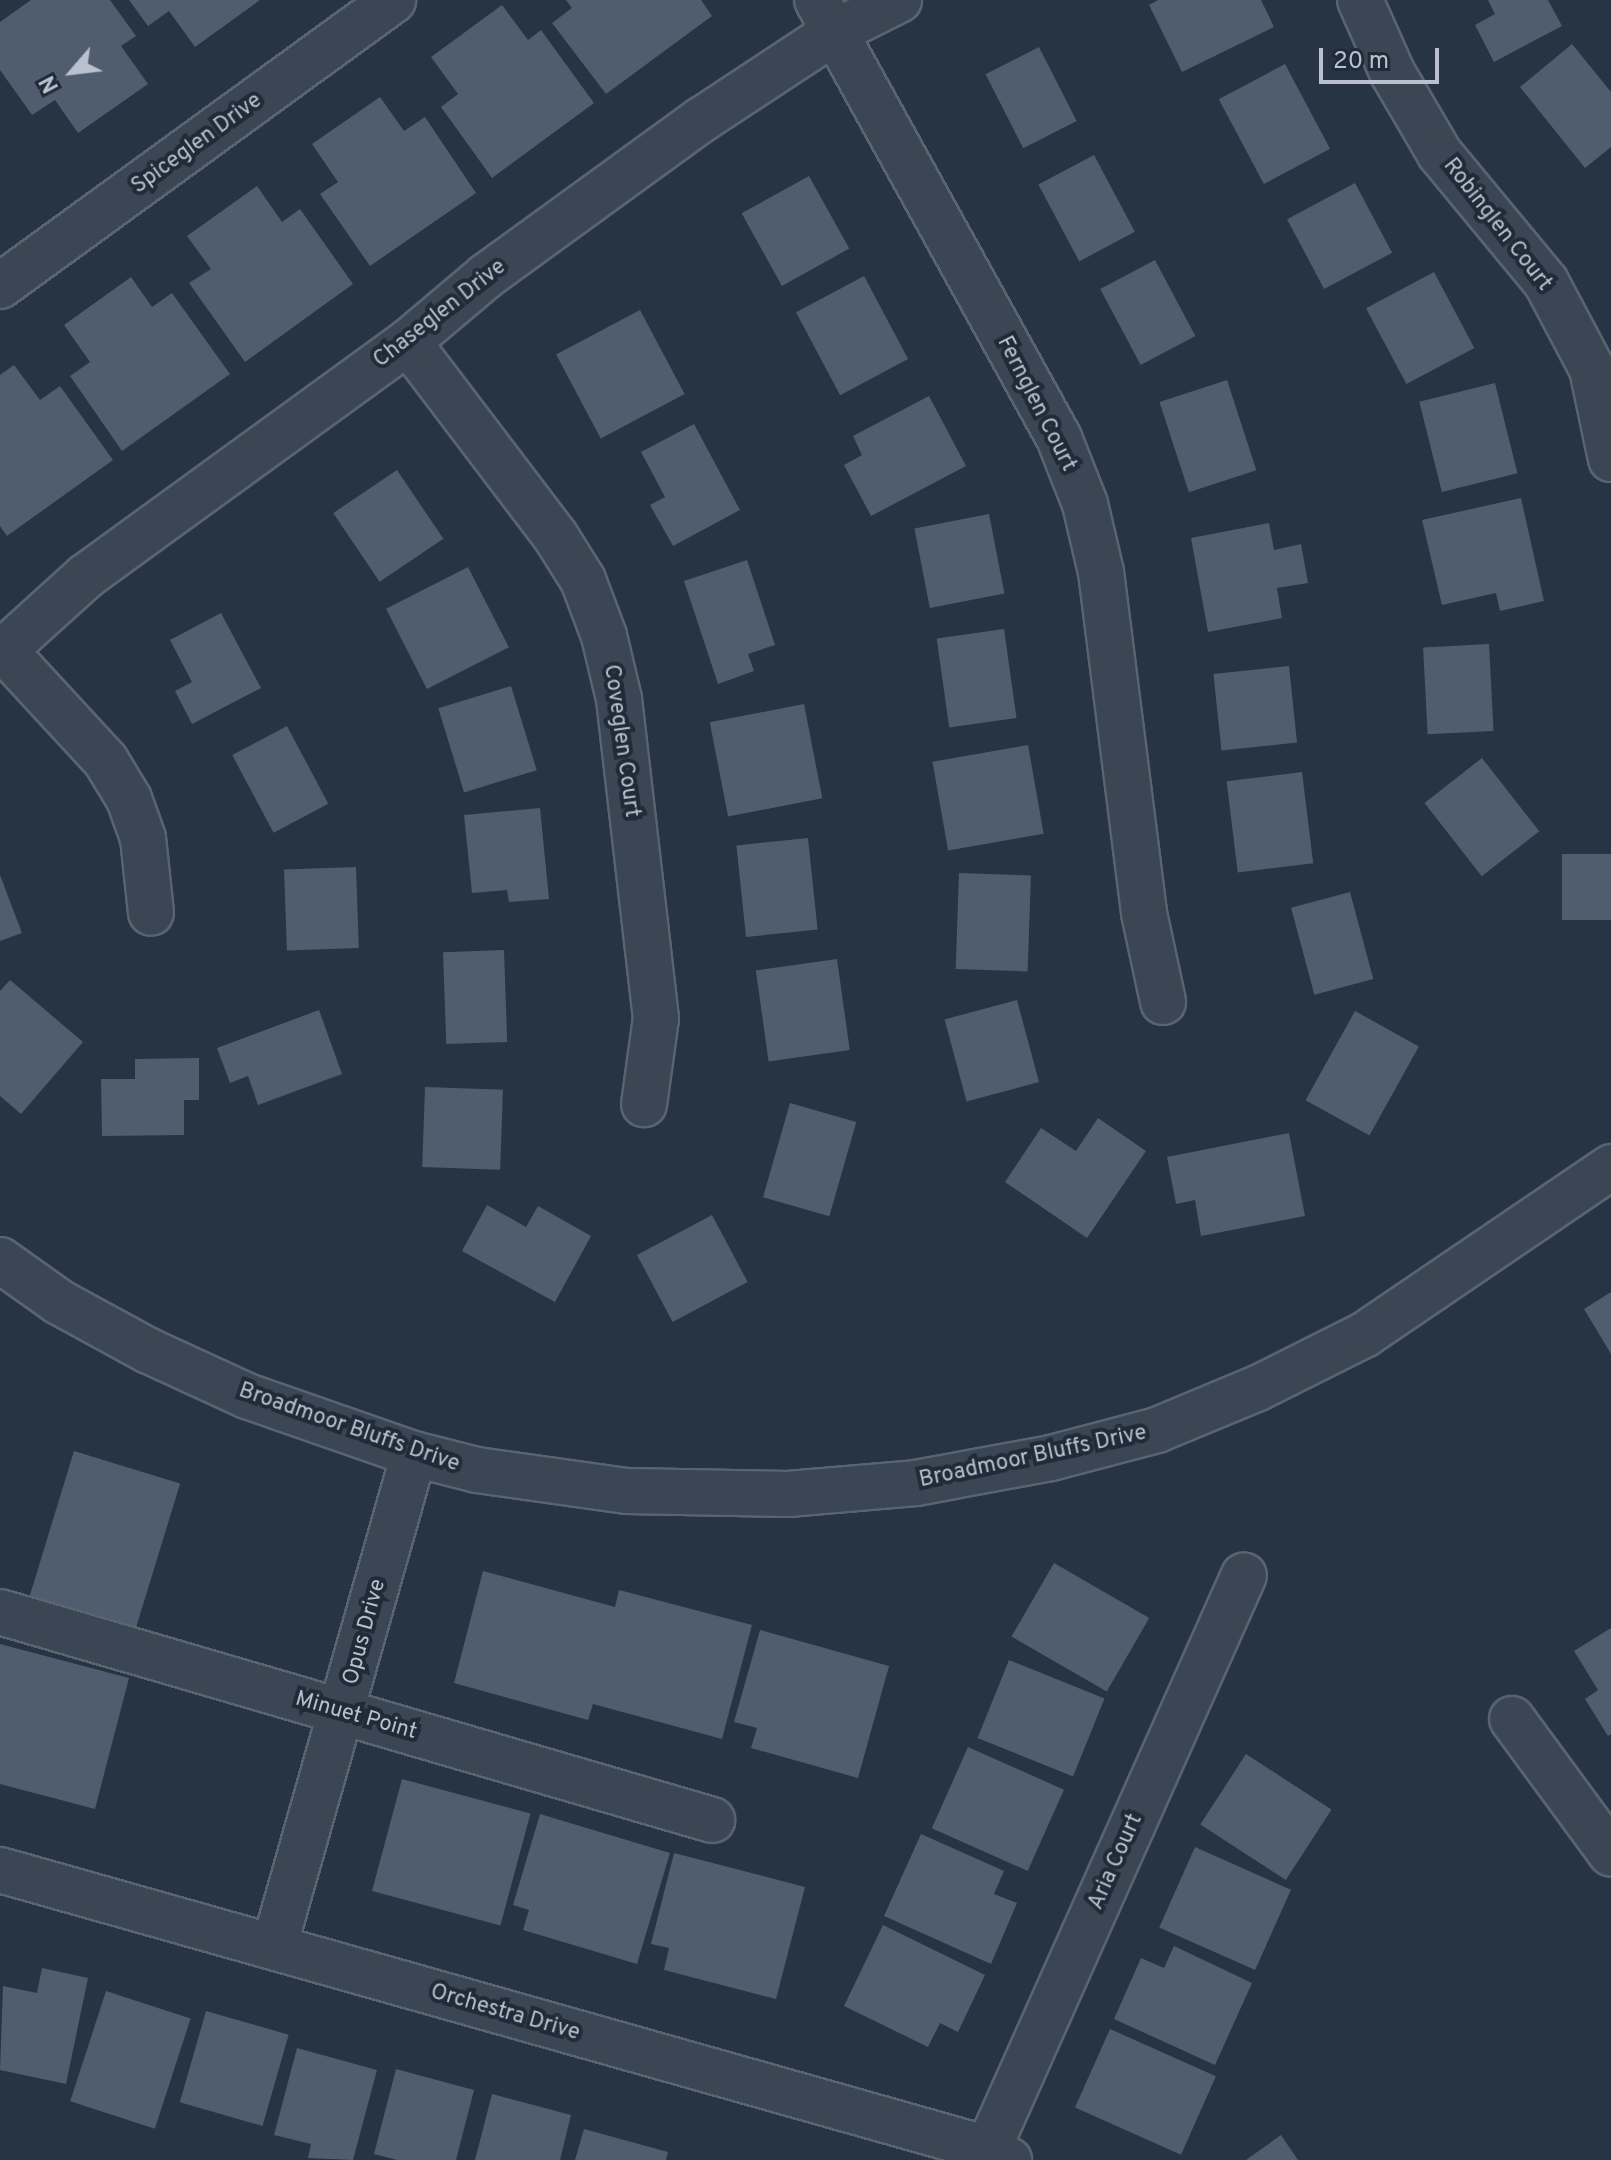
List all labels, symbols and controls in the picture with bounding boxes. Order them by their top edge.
north arrow [32,32,112,112]
scale bar [1323,32,1443,82]
text: 20 m [1333,47,1389,77]
text: N [35,70,66,97]
street label: Spiceglen Drive [127,88,267,200]
street label: Robinglen Court [1437,153,1557,297]
street label: Chaseglen Drive [369,254,511,374]
street label: Fernglen Court [991,332,1081,476]
street label: Coveglen Court [597,663,645,819]
street label: Broadmoor Bluffs Drive [235,1378,463,1478]
street label: Broadmoor Bluffs Drive [917,1420,1149,1494]
street label: Opus Drive [338,1576,392,1688]
street label: Minuet Point [292,1686,420,1746]
street label: Aria Court [1083,1810,1149,1914]
street label: Orchestra Drive [427,1979,583,2047]

